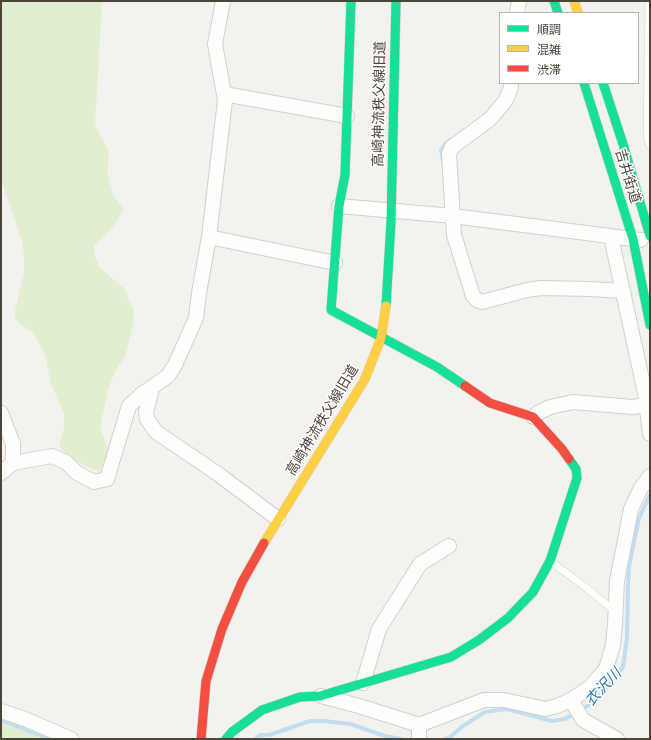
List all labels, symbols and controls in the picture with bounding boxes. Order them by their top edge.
legend [499,12,639,84]
text: 順調 [537,23,561,36]
street label: 高崎神流秩父線旧道 [370,41,388,167]
text: 混雑 [537,43,561,56]
text: 渋滞 [537,63,561,76]
street label: 吉井街道 [612,147,644,205]
street label: 高崎神流秩父線旧道 [282,362,362,478]
water label: 衣沢川 [581,664,625,710]

